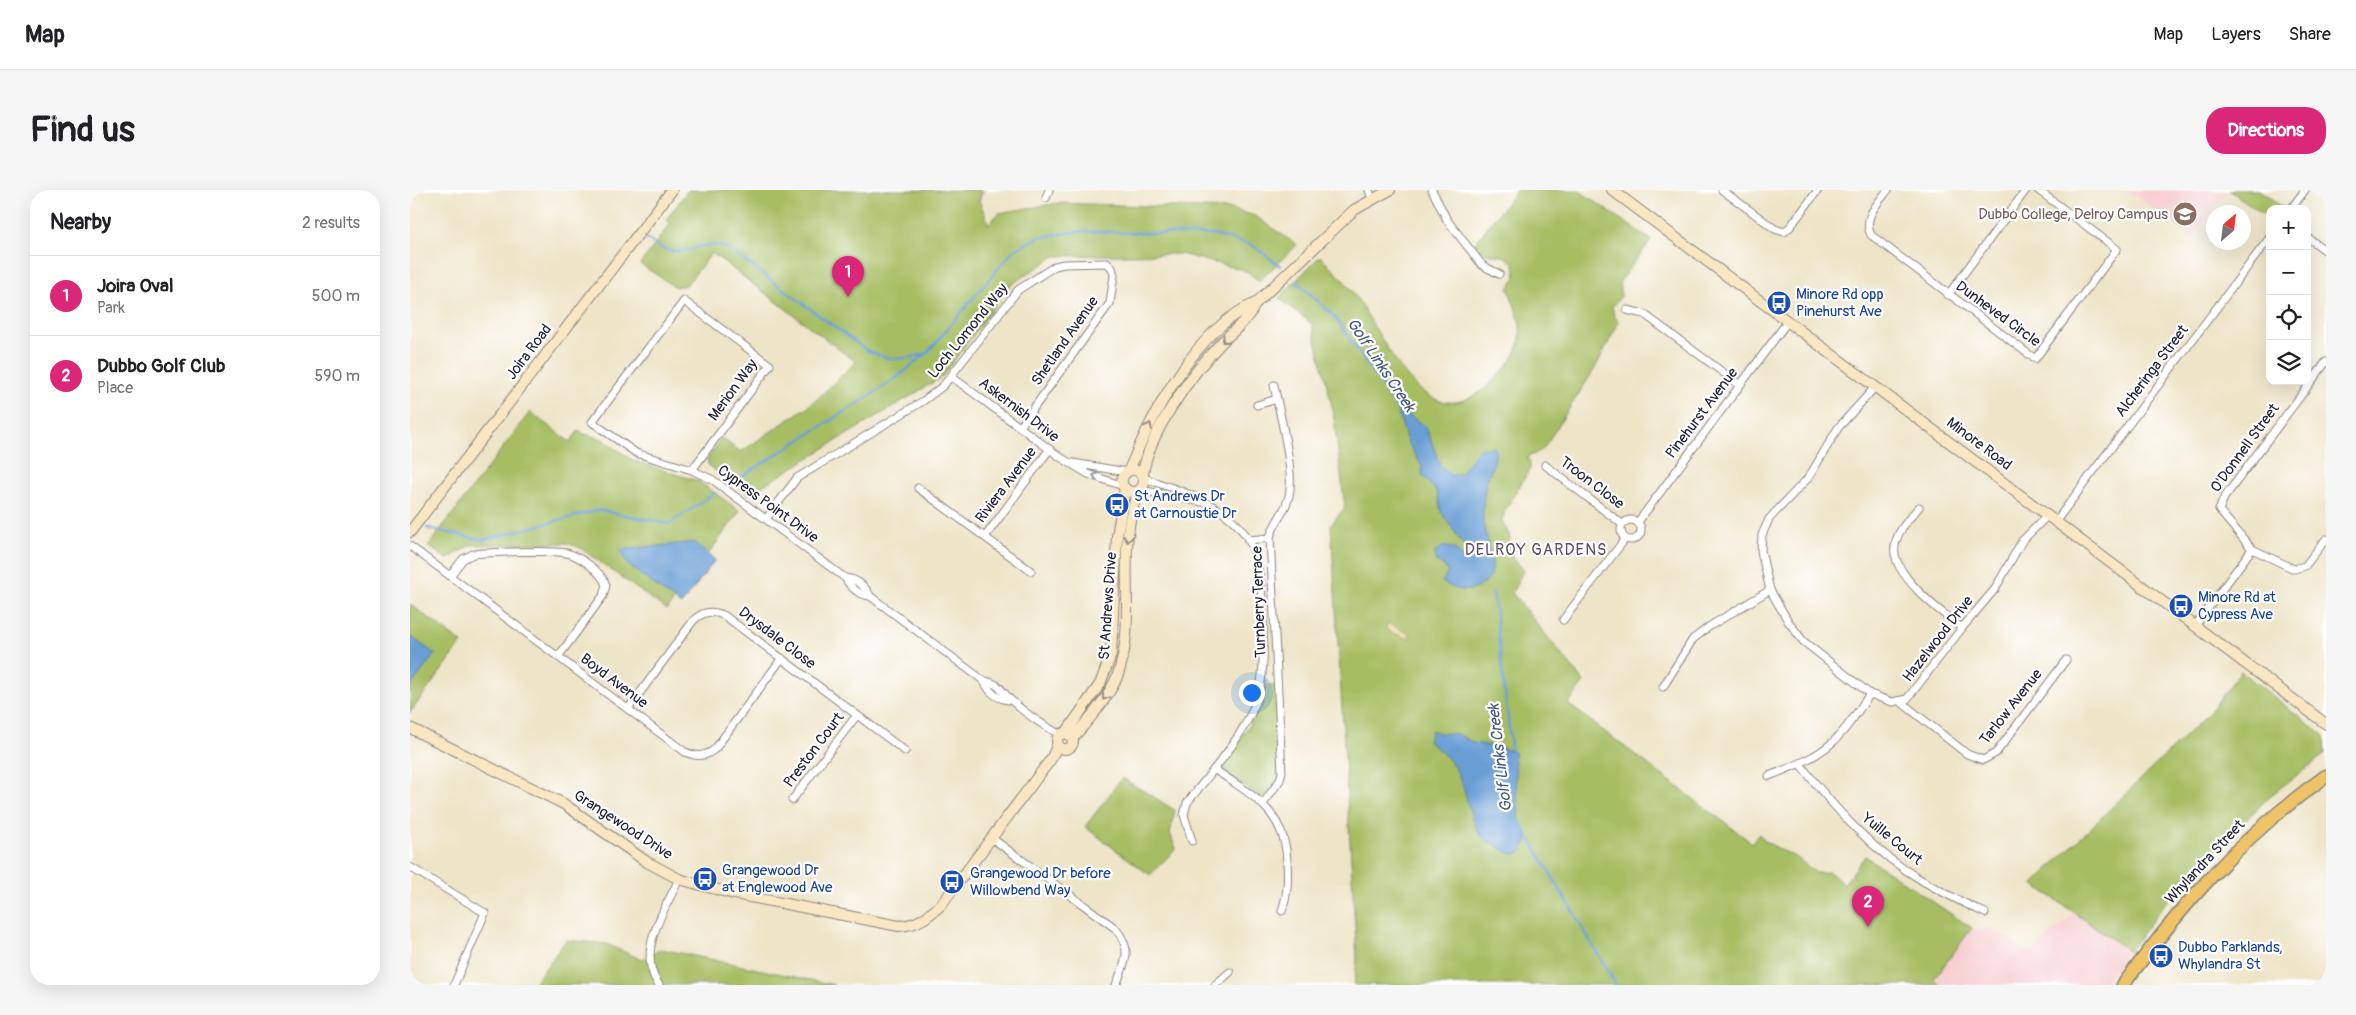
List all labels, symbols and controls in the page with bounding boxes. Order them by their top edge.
text: Map [25,20,65,49]
text: Map [2154,23,2183,46]
text: Layers [2211,23,2261,46]
text: Share [2289,23,2331,46]
button: Directions [2206,107,2326,154]
text: Find us [30,108,135,152]
school or university icon: Dubbo College, Delroy Campus [2172,201,2198,227]
place label: Dubbo College, Delroy Campus [1978,205,2168,224]
north arrow [2206,205,2251,250]
map controls [2266,205,2311,385]
button: + [2266,205,2311,250]
text: Nearby [50,209,111,236]
text: 2 results [302,213,360,233]
button: − [2266,250,2311,295]
pin: 1 [832,256,864,297]
text: Joira Oval [97,274,173,298]
street label: Dunheved Circle [1952,277,2045,351]
street label: Loch Lomond Way [924,279,1013,382]
place label: Minore Rd opp Pinehurst Ave [1796,285,1884,321]
text: 1 [63,286,69,306]
text: 500 m [312,286,360,306]
bus stop icon: Minore Rd opp Pinehurst Ave [1766,290,1792,316]
street label: Shetland Avenue [1027,292,1103,389]
button: locate [2266,295,2311,340]
text: Park [97,298,125,318]
water label: Golf Links Creek [1342,314,1420,417]
street label: Joira Road [502,321,556,383]
street label: Alcheringa Street [2111,321,2193,421]
one-way arrow [1222,334,1231,343]
button: layers [2266,340,2311,385]
text: Dubbo Golf Club [97,354,225,378]
street label: Merion Way [704,355,762,425]
street label: Pinehurst Avenue [1662,363,1743,462]
text: 2 [62,366,70,386]
text: 590 m [314,366,360,386]
street label: Askernish Drive [975,374,1063,447]
text: Place [97,378,133,398]
street label: O'Donnell Street [2206,399,2284,496]
street label: Minore Road [1943,413,2015,475]
one-way arrow [1143,422,1154,431]
street label: Riviera Avenue [971,443,1041,527]
street label: Troon Close [1556,453,1628,514]
street label: Cypress Point Drive [714,461,823,547]
one-way arrow [1092,471,1100,481]
place label: St Andrews Dr at Carnoustie Dr [1134,487,1237,523]
bus stop icon: St Andrews Dr at Carnoustie Dr [1104,492,1130,518]
one-way arrow [1123,535,1134,543]
district label: DELROY GARDENS [1465,540,1607,560]
street label: Turnberry Terrace [1248,545,1270,658]
street label: St Andrews Drive [1095,551,1121,661]
place label: Minore Rd at Cypress Ave [2198,588,2277,624]
street label: Hazelwood Drive [1898,592,1978,686]
bus stop icon: Minore Rd at Cypress Ave [2168,593,2194,619]
street label: Drysdale Close [735,603,820,673]
street label: Boyd Avenue [576,649,652,713]
street label: Tarlow Avenue [1976,665,2047,749]
your location [1239,680,1265,706]
one-way arrow [1102,692,1111,701]
water label: Golf Links Creek [1483,701,1517,813]
street label: Preston Court [780,708,849,791]
street label: Grangewood Drive [570,786,677,864]
street label: Yuille Court [1857,808,1927,870]
street label: Whylandra Street [2161,815,2250,908]
place label: Grangewood Dr at Englewood Ave [722,861,833,897]
place label: Grangewood Dr before Willowbend Way [970,864,1111,900]
bus stop icon: Grangewood Dr at Englewood Ave [692,866,718,892]
bus stop icon: Grangewood Dr before Willowbend Way [939,869,965,895]
pin: 2 [1852,886,1884,927]
place label: Dubbo Parklands, Whylandra St [2178,938,2283,974]
bus stop icon: Dubbo Parklands, Whylandra St [2148,943,2174,969]

